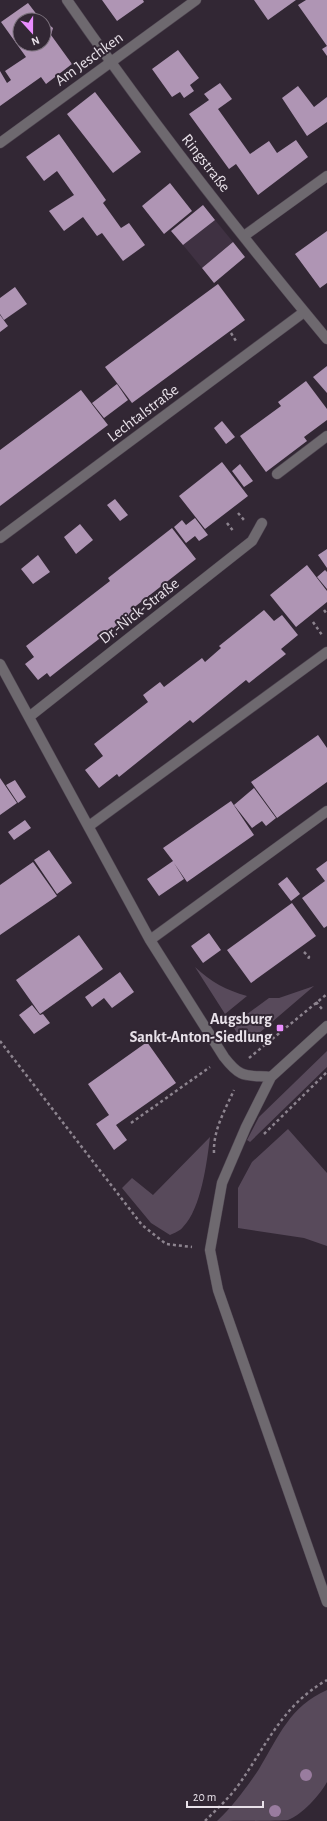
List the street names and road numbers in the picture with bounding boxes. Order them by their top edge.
street label: Am Jeschken [52,29,126,89]
street label: Ringstraße [179,131,233,195]
street label: Lechtalstraße [104,381,182,445]
street label: Dr.-Nick-Straße [96,575,182,647]

